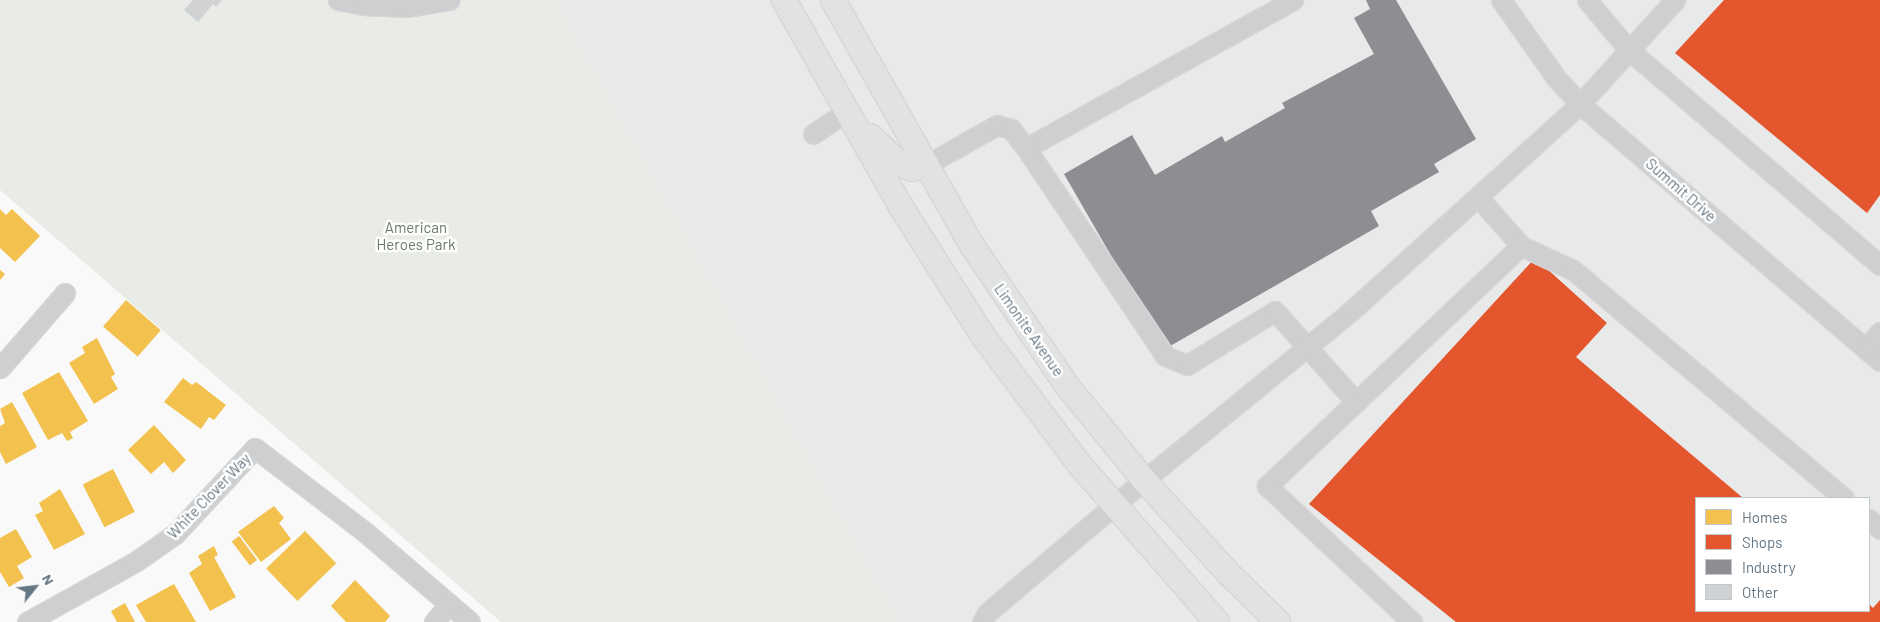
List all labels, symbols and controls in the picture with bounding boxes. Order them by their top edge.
street label: Summit Drive [1642,155,1720,225]
park label: American Heroes Park [377,218,455,253]
street label: Limonite Avenue [990,280,1068,380]
street label: White Clover Way [164,449,254,543]
legend [1695,497,1870,612]
text: Homes [1742,508,1787,526]
text: Shops [1742,533,1782,551]
text: Industry [1742,558,1796,576]
north arrow [10,562,60,612]
text: N [39,571,58,588]
text: Other [1742,583,1778,601]

